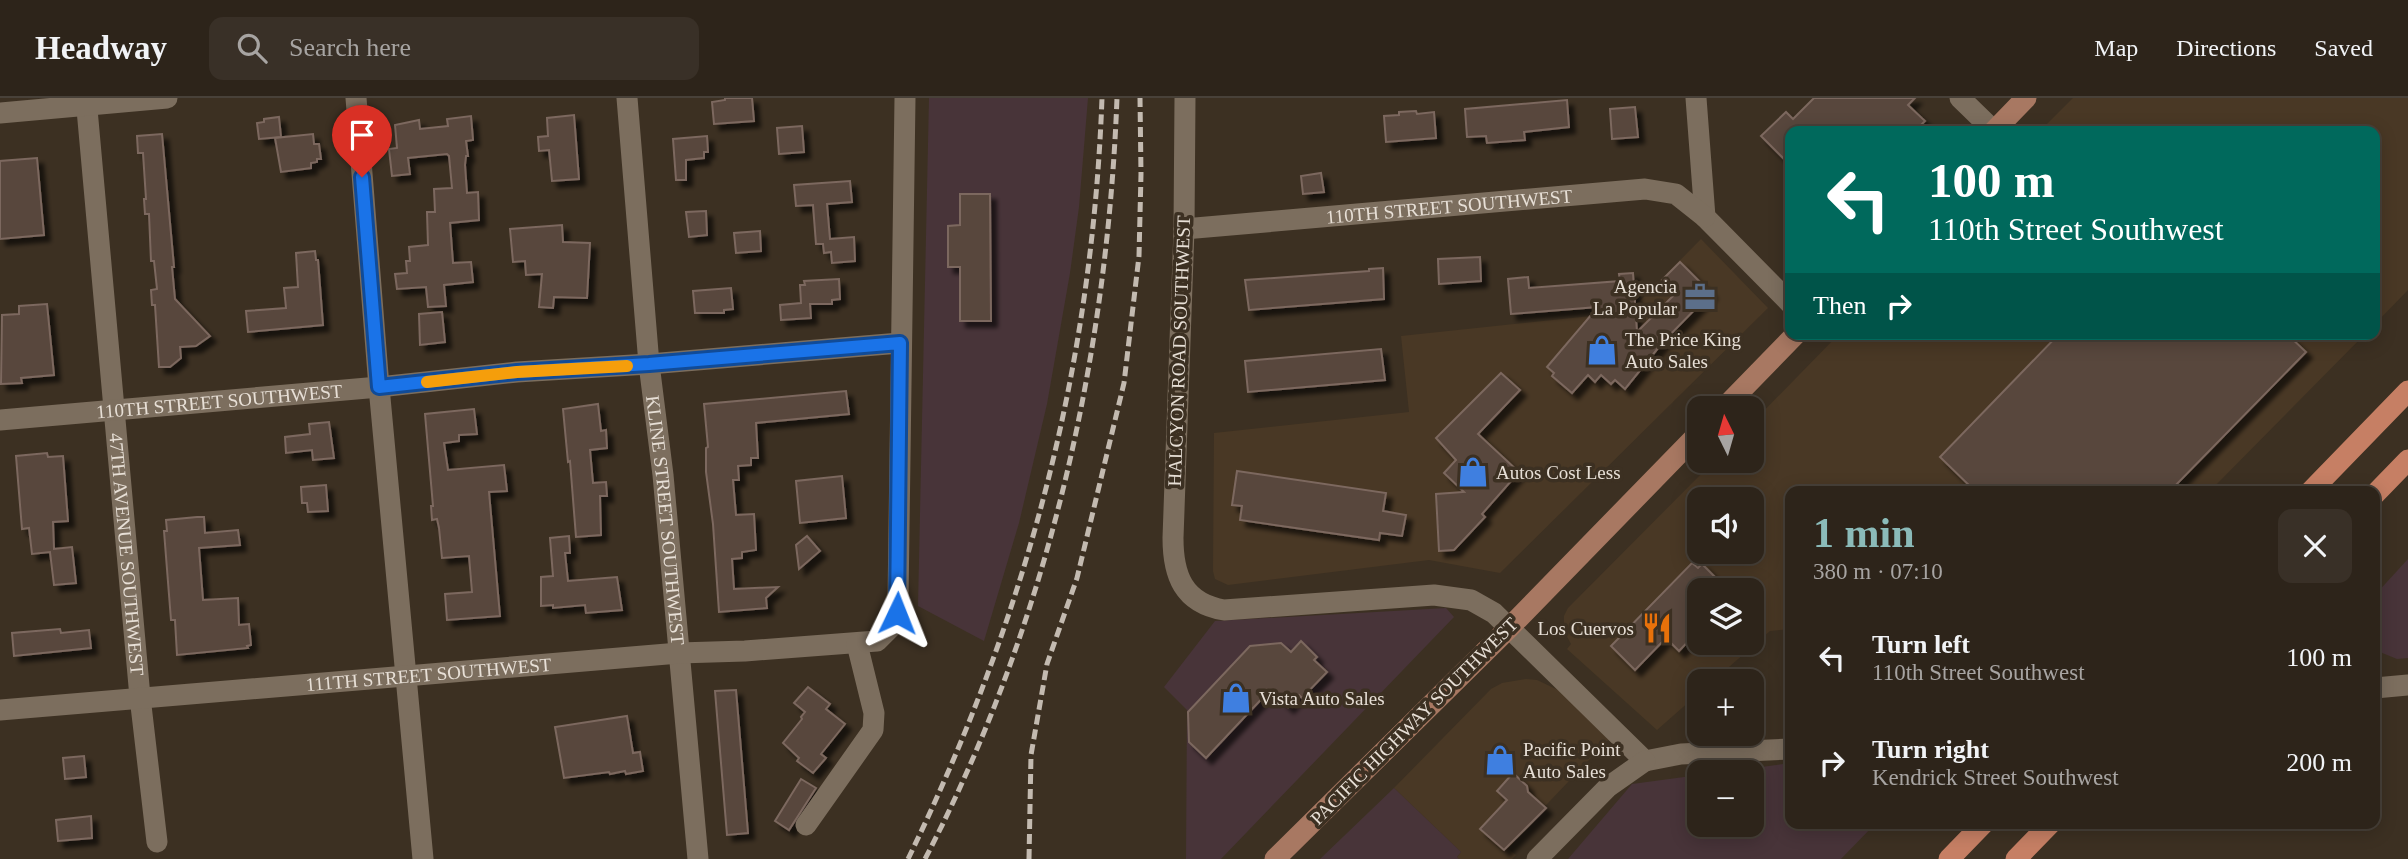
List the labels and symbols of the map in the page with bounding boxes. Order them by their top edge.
pin [332,105,392,177]
street label: 110TH STREET SOUTHWEST [1325,185,1573,227]
street label: HALCYON ROAD SOUTHWEST [1164,215,1194,487]
place label: Agencia La Popular [1593,276,1678,319]
office icon: Agencia La Popular [1683,280,1717,314]
place label: The Price King Auto Sales [1625,329,1742,372]
shop icon: The Price King Auto Sales [1585,333,1619,367]
street label: 110TH STREET SOUTHWEST [95,380,344,422]
street label: KLINE STREET SOUTHWEST [643,394,689,646]
north arrow [1687,396,1764,472]
street label: 47TH AVENUE SOUTHWEST [106,432,149,677]
shop icon: Autos Cost Less [1456,455,1490,489]
place label: Autos Cost Less [1496,462,1621,483]
position arrow [860,576,934,650]
restaurant icon: Los Cuervos [1640,611,1674,645]
street label: PACIFIC HIGHWAY SOUTHWEST [1306,613,1522,829]
place label: Los Cuervos [1537,618,1634,639]
street label: 111TH STREET SOUTHWEST [305,653,553,695]
shop icon: Vista Auto Sales [1219,681,1253,715]
place label: Vista Auto Sales [1259,688,1385,709]
place label: Pacific Point Auto Sales [1523,739,1621,782]
shop icon: Pacific Point Auto Sales [1483,743,1517,777]

